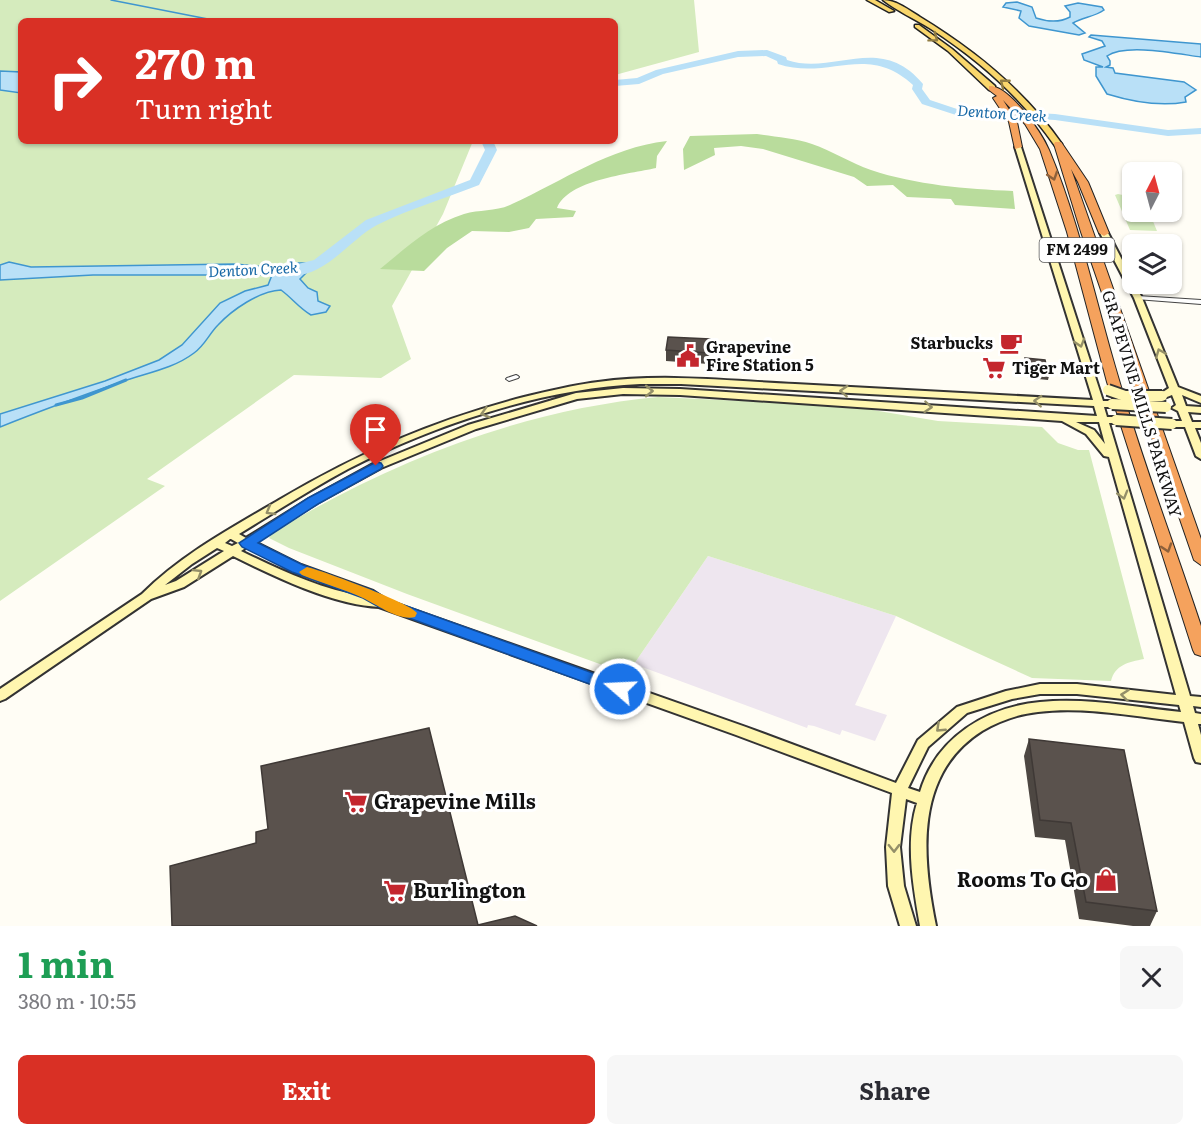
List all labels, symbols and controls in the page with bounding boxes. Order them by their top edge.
text: 270 m [135,30,256,92]
one-way arrow [927,31,938,42]
icon: right [36,42,114,120]
one-way arrow [1000,79,1011,90]
text: Turn right [135,87,272,127]
water label: Denton Creek [956,98,1049,127]
north arrow [1122,162,1182,222]
map controls [1122,162,1182,294]
one-way arrow [1046,170,1058,181]
button: layers [1122,234,1182,294]
road number: FM 2499 [1040,238,1114,262]
water label: Denton Creek [207,255,299,282]
street label: GRAPEVINE MILLS PARKWAY [1097,287,1189,521]
place label: Starbucks [911,330,993,354]
cafe icon: Starbucks [998,330,1024,356]
place label: Grapevine Fire Station 5 [706,334,814,376]
one-way arrow [1073,337,1085,348]
public building icon: Grapevine Fire Station 5 [675,343,701,369]
one-way arrow [1155,349,1167,360]
supermarket icon: Tiger Mart [981,355,1007,381]
place label: Tiger Mart [1012,355,1100,379]
one-way arrow [645,385,654,397]
one-way arrow [839,385,848,398]
one-way arrow [1034,395,1043,408]
one-way arrow [923,401,932,414]
pin [350,404,401,466]
one-way arrow [480,406,491,418]
icon: arrive [359,413,392,446]
one-way arrow [1116,489,1128,500]
one-way arrow [266,504,276,516]
one-way arrow [1160,542,1173,553]
one-way arrow [192,569,202,581]
position arrow [588,657,652,721]
one-way arrow [1121,689,1130,702]
one-way arrow [937,721,947,732]
place label: Grapevine Mills [374,785,536,815]
supermarket icon: Grapevine Mills [343,789,369,815]
one-way arrow [887,844,900,853]
place label: Rooms To Go [957,863,1088,893]
shop icon: Rooms To Go [1093,867,1119,893]
place label: Burlington [413,874,526,904]
supermarket icon: Burlington [382,878,408,904]
text: 1 min [18,936,114,989]
button: close [1120,946,1183,1009]
text: 380 m · 10:55 [18,985,136,1015]
button: Exit [18,1055,595,1124]
button: Share [607,1055,1183,1124]

